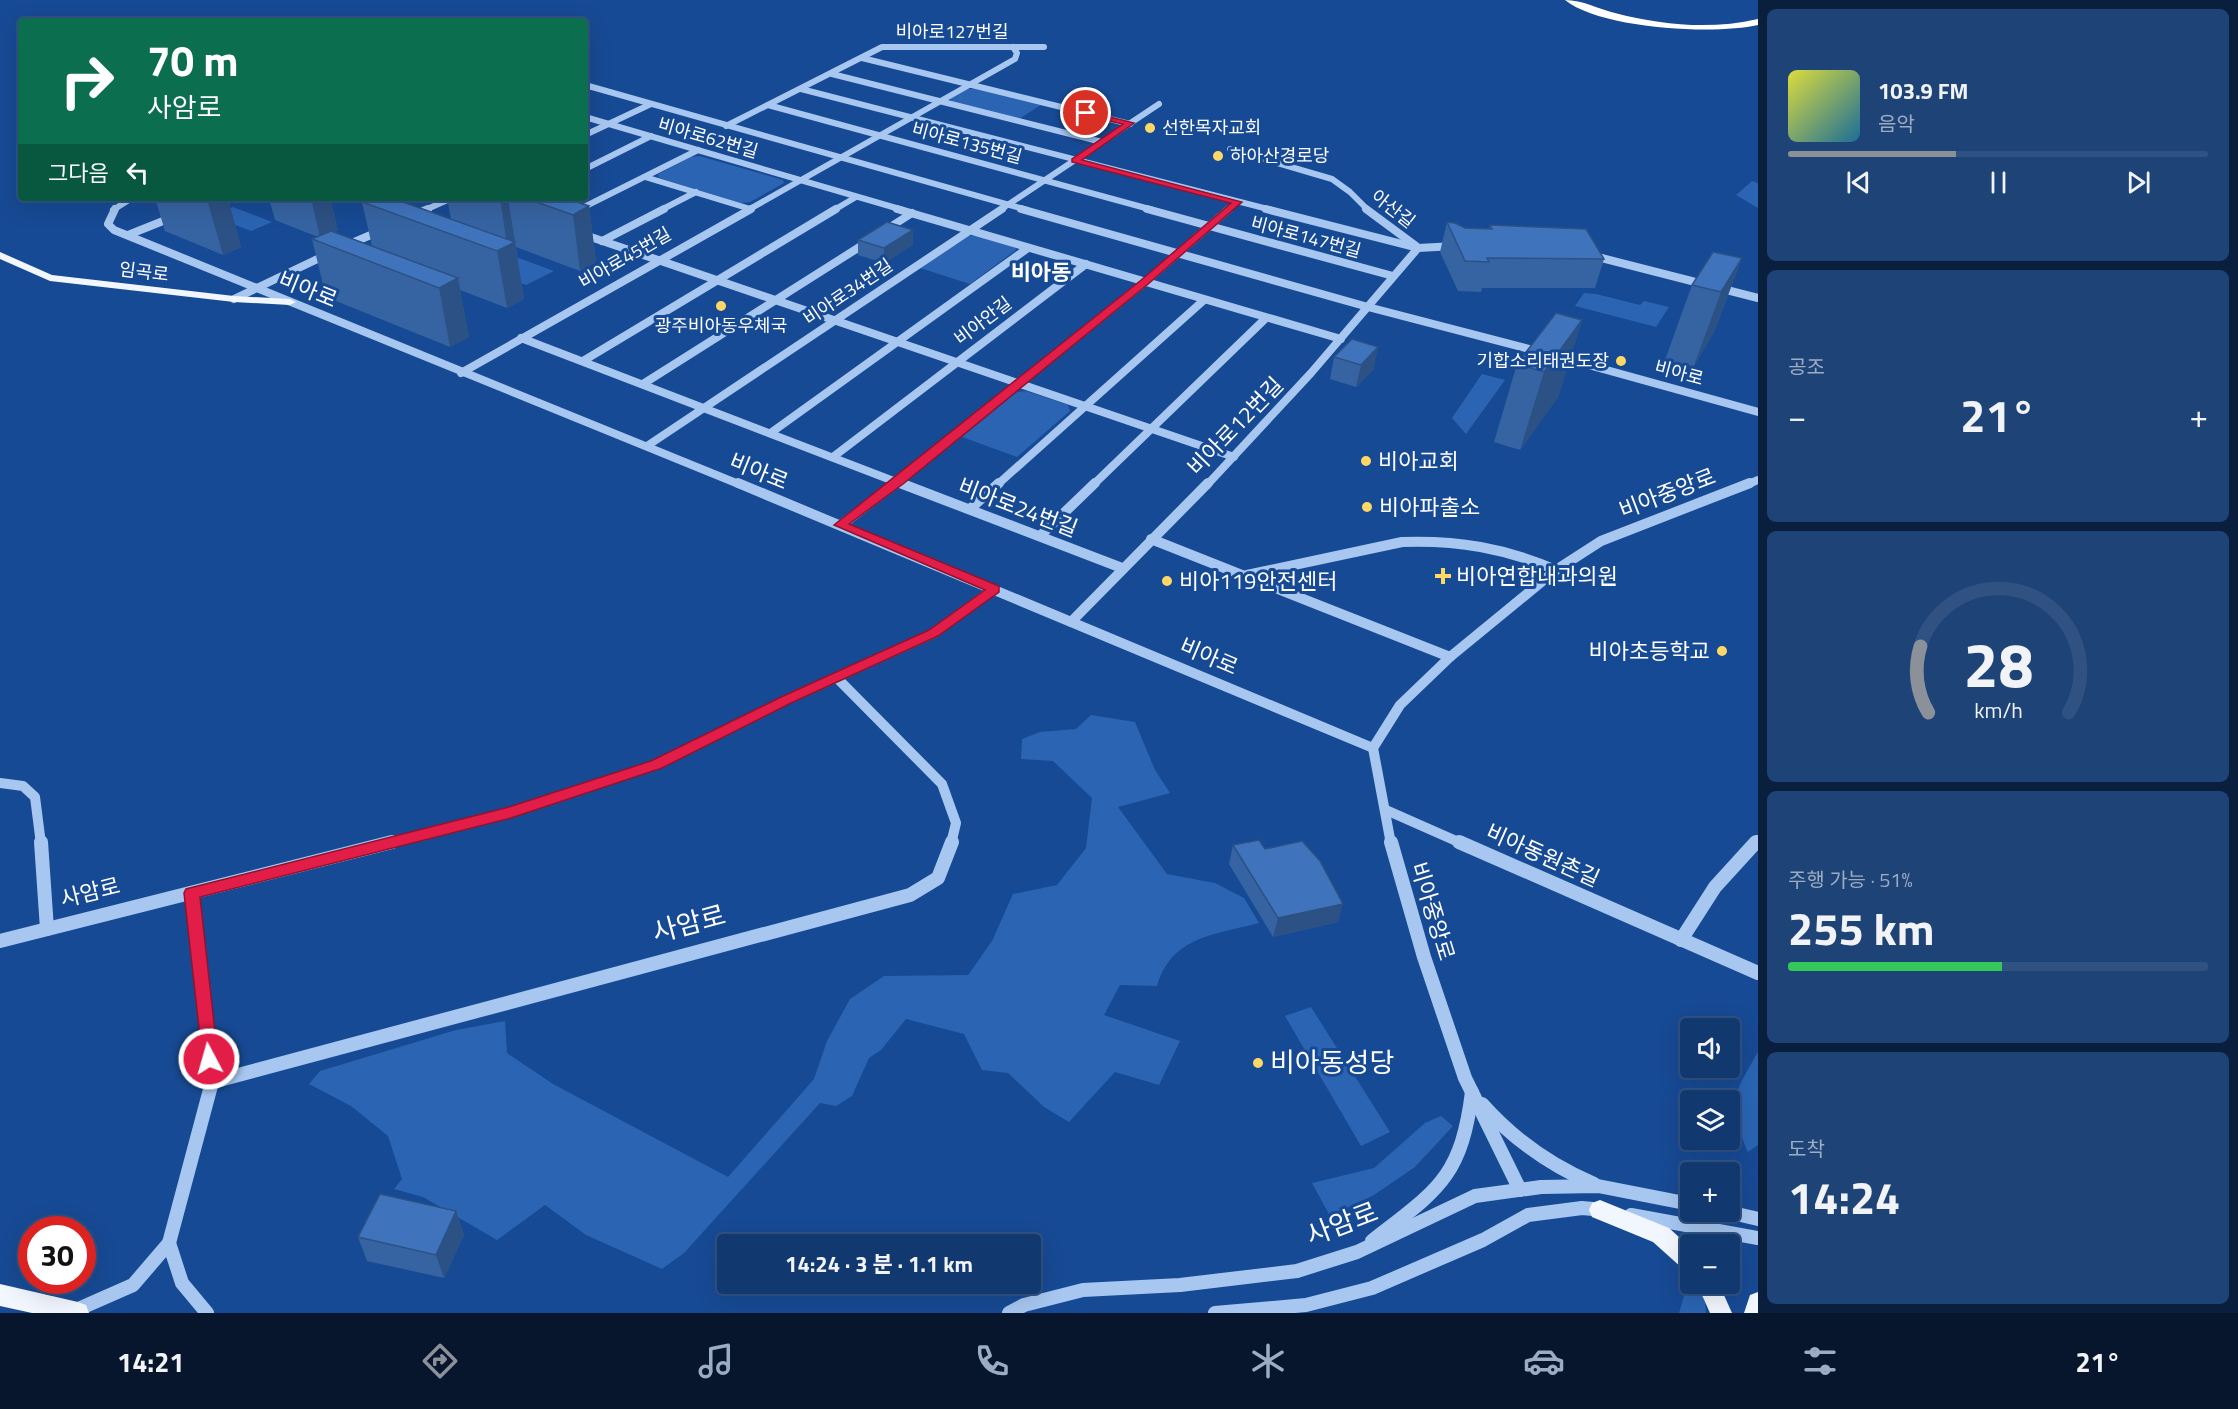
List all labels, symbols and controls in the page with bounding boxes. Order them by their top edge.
street label: 비아로127번길 [895,18,1009,45]
text: 70 m [147,28,239,92]
icon: right [48,42,126,120]
text: 103.9 FM [1878,74,1968,108]
text: 사암로 [147,86,222,127]
pin [1060,87,1111,138]
icon: arrive [1069,96,1102,129]
text: 음악 [1878,108,1915,139]
street label: 비아로62번길 [655,110,761,165]
place label: 선한목자교회 [1162,114,1261,141]
street label: 비아로135번길 [909,115,1025,170]
marker: 선한목자교회 [1143,121,1157,135]
place label: 하아산경로당 [1230,142,1329,169]
marker: 하아산경로당 [1211,149,1225,163]
text: 그다음 [48,156,109,190]
icon: left [121,156,154,189]
icon: previous [1842,166,1875,199]
icon: pause [1982,166,2015,199]
icon: next [2122,166,2155,199]
street label: 아산길 [1365,183,1421,235]
street label: 비아로147번길 [1248,209,1364,264]
street label: 비아로45번길 [573,220,676,295]
street label: 비아로34번길 [797,252,898,332]
street label: 임곡로 [118,255,170,288]
district label: 비아동 [1011,255,1071,289]
street label: 비아로 [273,262,343,316]
street label: 비아안길 [948,290,1017,351]
marker: 광주비아동우체국 [714,299,728,313]
place label: 광주비아동우체국 [655,312,787,339]
place label: 기합소리태권도장 [1477,347,1609,374]
text: 공조 [1788,351,1825,382]
street label: 비아로 [1652,353,1707,392]
marker: 기합소리태권도장 [1614,354,1628,368]
street label: 비아로12번길 [1179,369,1291,483]
text: 21° [1960,381,2036,449]
text: − [1788,391,1806,441]
text: + [2190,391,2208,441]
street label: 비아로 [724,444,794,498]
place label: 비아교회 [1378,444,1459,478]
marker: 비아교회 [1359,454,1373,468]
street label: 비아중앙로 [1614,459,1720,527]
street label: 비아로24번길 [953,469,1083,545]
place label: 비아파출소 [1379,490,1480,524]
marker: 비아파출소 [1360,500,1374,514]
place label: 비아연합내과의원 [1456,559,1618,593]
place label: 비아119안전센터 [1179,564,1337,598]
marker: 비아연합내과의원 [1434,567,1452,585]
marker: 비아119안전센터 [1160,574,1174,588]
text: 28 [1963,617,2033,712]
street label: 비아로 [1174,628,1244,684]
place label: 비아초등학교 [1589,634,1710,668]
marker: 비아초등학교 [1715,644,1729,658]
text: km/h [1974,695,2022,727]
street label: 비아동원촌길 [1481,815,1605,895]
street label: 비아중앙로 [1402,858,1464,964]
text: 주행 가능 · 51% [1788,864,1913,895]
street label: 사암로 [56,868,124,916]
street label: 사암로 [647,893,730,952]
text: 255 km [1788,894,1934,962]
map controls [1680,1018,1740,1294]
button: sound [1680,1018,1740,1078]
position arrow [177,1027,241,1091]
place label: 비아동성당 [1270,1041,1394,1082]
marker: 비아동성당 [1251,1056,1265,1070]
button: layers [1680,1090,1740,1150]
text: 도착 [1788,1133,1825,1164]
button: + [1680,1162,1740,1222]
text: 14:24 [1788,1163,1900,1231]
street label: 사암로 [1299,1190,1384,1255]
speed limit sign: 30 [18,1216,96,1294]
button: − [1680,1234,1740,1294]
text: 14:24 · 3 분 · 1.1 km [785,1247,973,1281]
icon: directions [419,1340,461,1382]
icon: music [695,1340,737,1382]
icon: phone [971,1340,1013,1382]
icon: climate [1247,1340,1289,1382]
icon: car [1523,1340,1565,1382]
icon: filters [1799,1340,1841,1382]
text: 14:21 [117,1341,184,1382]
text: 21° [2075,1341,2121,1382]

